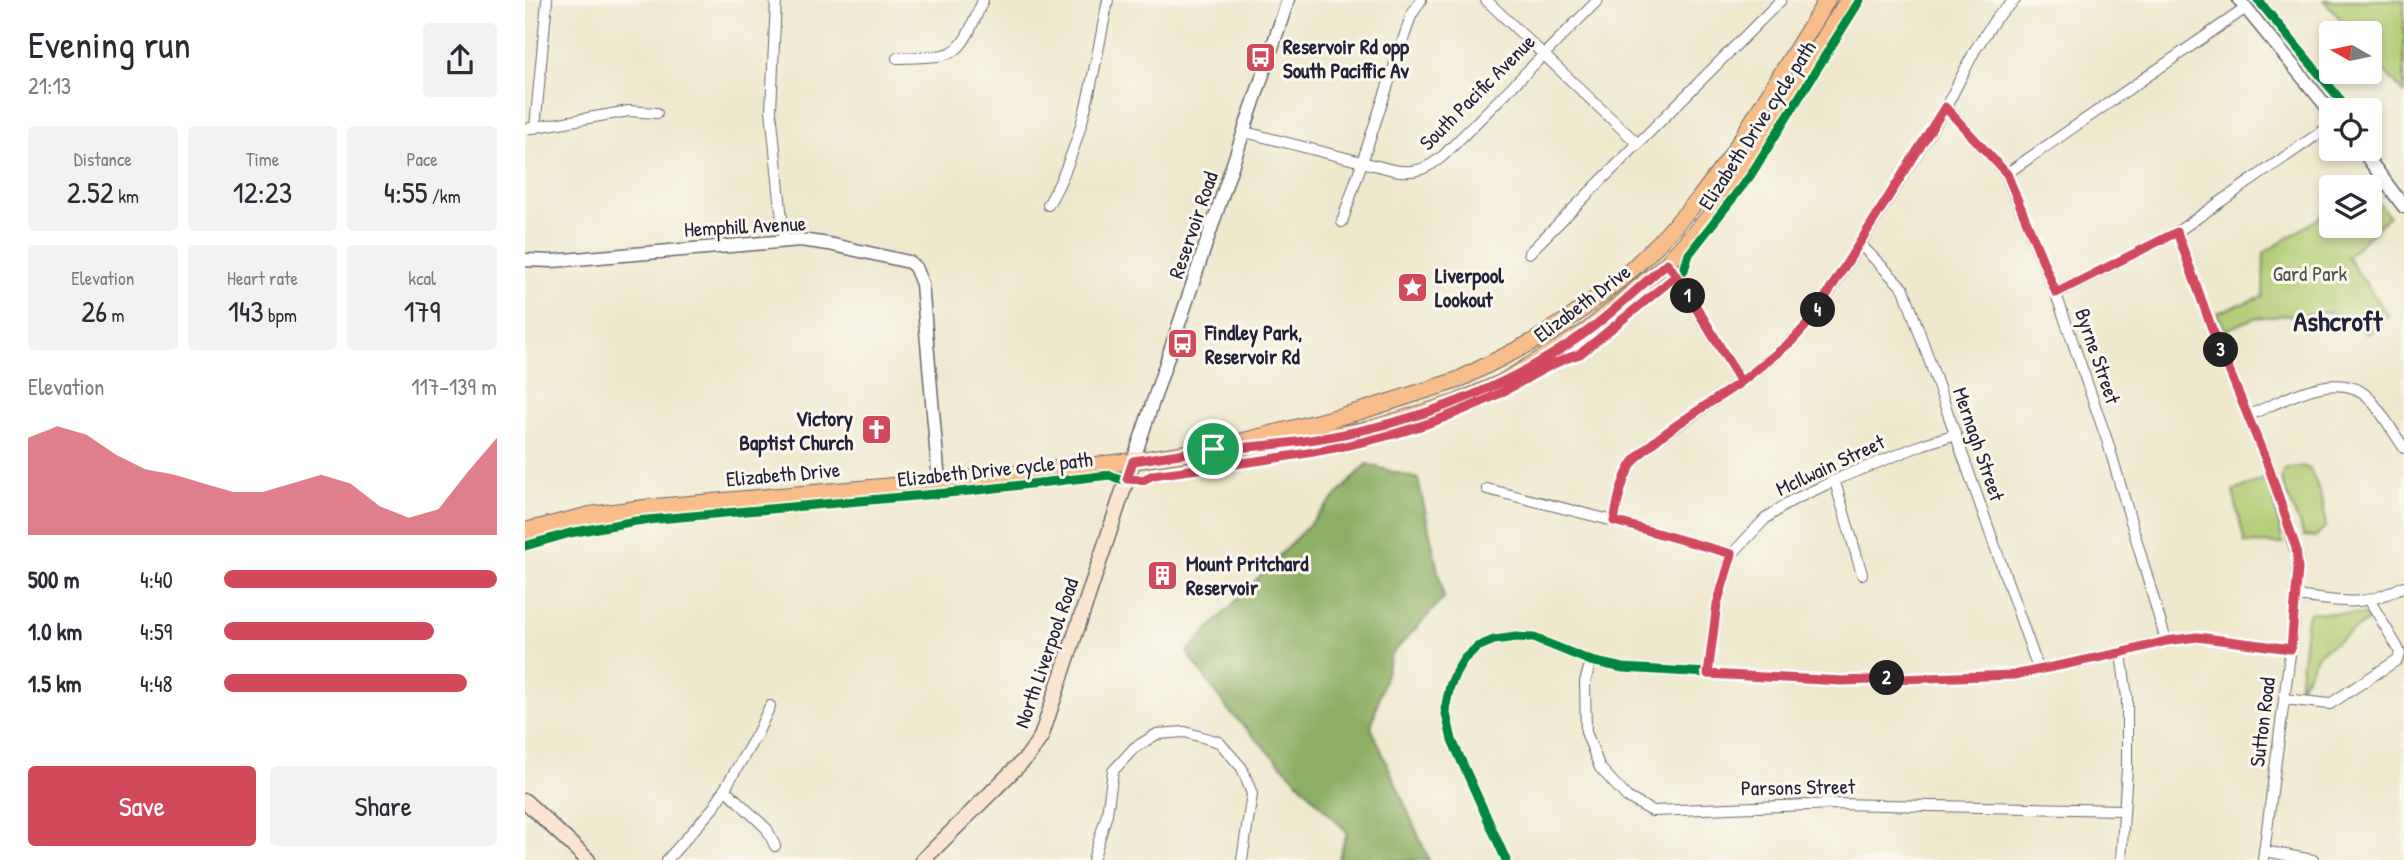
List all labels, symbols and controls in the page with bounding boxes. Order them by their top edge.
text: Evening run [28,18,191,70]
north arrow [2319,21,2382,84]
map controls [2319,21,2382,238]
button: share [423,23,497,97]
street label: South Pacific Avenue [1413,28,1541,156]
place label: Reservoir Rd opp South Paciffic Av [1283,32,1410,85]
street label: Elizabeth Drive cycle path [1691,35,1823,215]
bus stop icon: Reservoir Rd opp South Paciffic Av [1243,41,1277,75]
text: 21:13 [28,70,71,101]
button: locate [2319,98,2382,161]
text: Distance [74,146,132,172]
text: Time [246,146,279,172]
text: Pace [406,146,438,172]
street label: Reservoir Road [1161,168,1225,282]
text: 2.52 [67,172,114,212]
text: 12:23 [233,172,292,212]
text: 4:55 [384,172,427,212]
button: layers [2319,175,2382,238]
text: km [114,183,139,209]
text: /km [427,183,461,209]
street label: Hemphill Avenue [683,208,807,244]
street label: Elizabeth Drive [1528,257,1636,349]
park label: Gard Park [2273,259,2348,288]
place label: Liverpool Lookout [1435,261,1504,314]
text: Elevation [71,265,134,291]
text: Heart rate [227,265,298,291]
text: kcal [408,265,436,291]
place icon: Liverpool Lookout [1395,270,1429,304]
pin: 1 [1671,278,1705,314]
text: 1 [1684,282,1691,308]
text: 26 [81,291,107,331]
text: 143 [228,291,264,331]
text: 179 [404,291,441,331]
pin: 4 [1801,292,1835,328]
text: 4 [1814,296,1821,322]
text: m [107,302,124,328]
text: bpm [264,302,297,328]
district label: Ashcroft [2294,302,2384,340]
street label: Byrne Street [2068,304,2128,408]
place label: Findley Park, Reservoir Rd [1204,318,1302,371]
bus stop icon: Findley Park, Reservoir Rd [1165,327,1199,361]
pin: 3 [2203,332,2239,368]
text: 3 [2216,336,2225,362]
text: Elevation [28,371,104,402]
text: 117–139 m [411,371,497,402]
street label: Mernagh Street [1946,383,2012,505]
place label: Victory Baptist Church [739,404,853,458]
church icon: Victory Baptist Church [859,413,893,447]
pin [1183,419,1243,479]
street label: McIlwain Street [1771,427,1890,503]
icon: arrive [1194,430,1232,468]
street label: Elizabeth Drive cycle path [896,444,1094,494]
street label: Elizabeth Drive [725,455,841,493]
place label: Mount Pritchard Reservoir [1186,549,1309,602]
building icon: Mount Pritchard Reservoir [1146,558,1180,592]
text: 500 m [28,564,79,595]
text: 4:40 [140,564,173,595]
street label: North Liverpool Road [1007,574,1085,732]
text: 1.0 km [28,616,82,647]
text: 4:59 [140,616,172,647]
pin: 2 [1869,660,1905,696]
text: 2 [1882,664,1891,690]
text: 1.5 km [28,668,81,699]
text: 4:48 [140,668,173,699]
street label: Sutton Road [2242,676,2282,768]
button: Save [28,766,256,846]
button: Share [270,766,497,846]
street label: Parsons Street [1741,771,1856,802]

